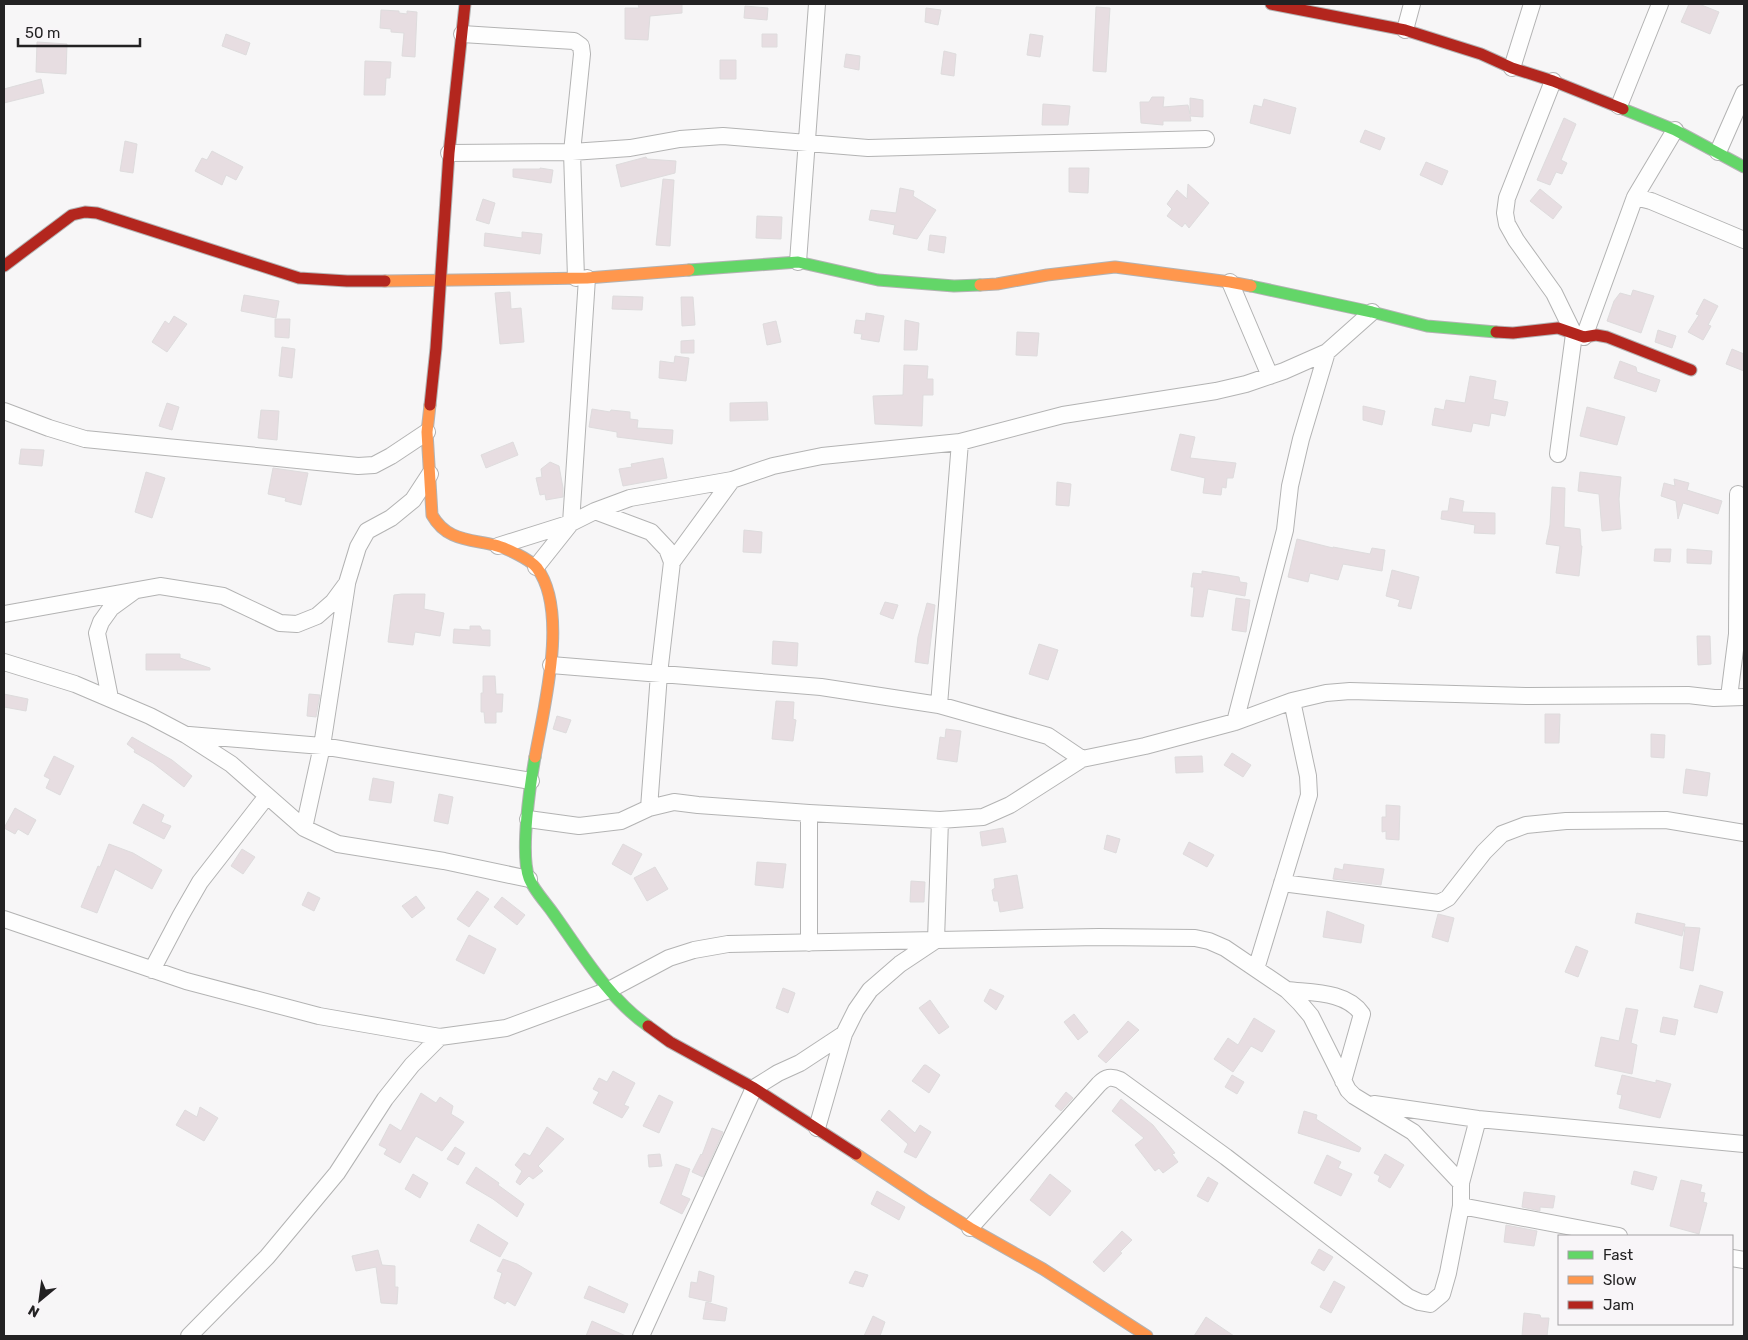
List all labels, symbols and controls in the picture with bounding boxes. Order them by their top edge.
scale bar [18,15,140,47]
text: 50 m [25,24,60,42]
legend [1558,1235,1733,1325]
text: Fast [1603,1246,1633,1264]
text: Slow [1603,1271,1636,1289]
north arrow [15,1275,65,1325]
text: Jam [1603,1296,1634,1314]
text: N [25,1301,42,1321]

